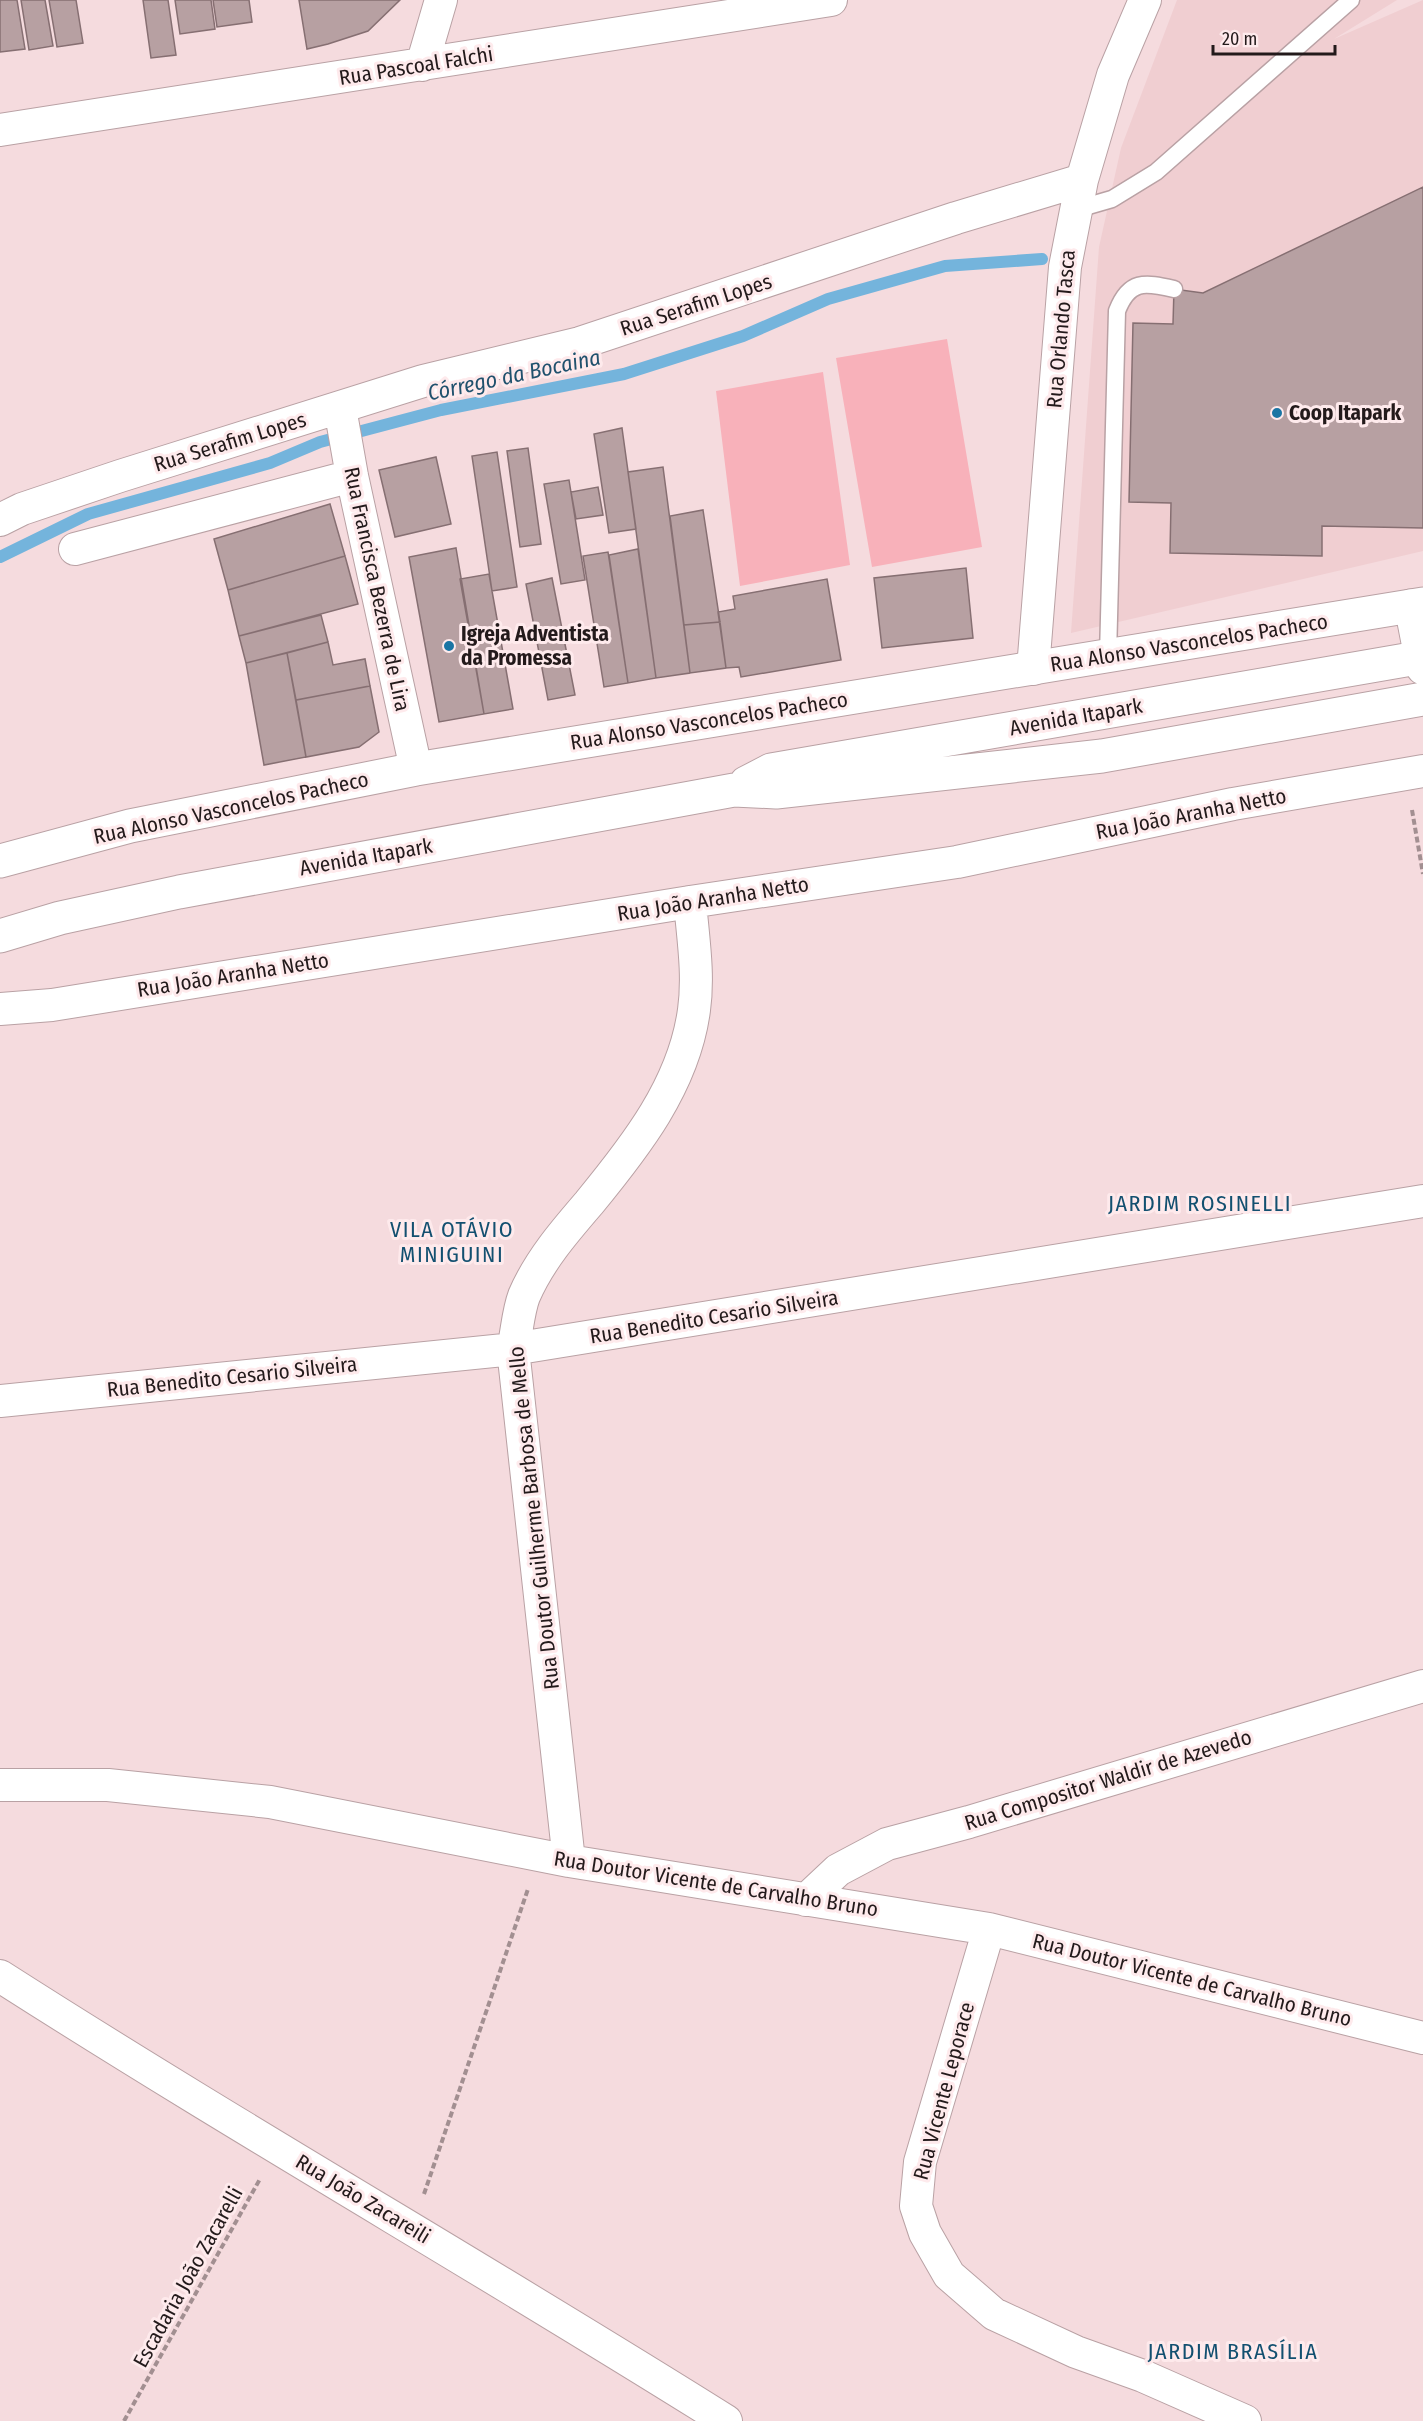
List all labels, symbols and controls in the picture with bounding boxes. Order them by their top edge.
scale bar [1213,18,1334,56]
text: 20 m [1222,28,1257,50]
street label: Rua Pascoal Falchi [337,41,495,91]
street label: Rua Orlando Tasca [1041,249,1081,409]
street label: Rua Serafim Lopes [617,268,775,342]
water label: Córrego da Bocaina [425,344,603,406]
place label: Coop Itapark [1289,400,1401,426]
street label: Rua Serafim Lopes [151,406,309,478]
marker: Coop Itapark [1270,406,1284,420]
street label: Rua Francisca Bezerra de Lira [338,465,416,713]
street label: Rua Alonso Vasconcelos Pacheco [1048,608,1330,678]
place label: Igreja Adventista da Promessa [461,621,609,671]
marker: Igreja Adventista da Promessa [442,639,456,653]
street label: Rua Alonso Vasconcelos Pacheco [568,686,850,756]
street label: Avenida Itapark [1008,692,1145,741]
street label: Rua Alonso Vasconcelos Pacheco [91,766,371,850]
street label: Rua João Aranha Netto [1094,783,1288,845]
street label: Avenida Itapark [298,832,435,881]
street label: Rua João Aranha Netto [615,871,811,927]
street label: Rua João Aranha Netto [135,947,331,1003]
district label: JARDIM ROSINELLI [1108,1190,1292,1217]
district label: VILA OTÁVIO MINIGUINI [390,1216,514,1268]
street label: Rua Benedito Cesario Silveira [588,1285,840,1349]
street label: Rua Doutor Guilherme Barbosa de Mello [503,1345,565,1691]
street label: Rua Benedito Cesario Silveira [106,1351,358,1403]
street label: Rua Compositor Waldir de Azevedo [961,1724,1255,1836]
street label: Rua Doutor Vicente de Carvalho Bruno [552,1846,880,1922]
street label: Rua Doutor Vicente de Carvalho Bruno [1030,1928,1354,2032]
street label: Rua Vicente Leporace [908,1999,980,2183]
street label: Rua João Zacareili [291,2149,435,2249]
street label: Escadaria João Zacarelli [128,2182,248,2372]
district label: JARDIM BRASÍLIA [1148,2338,1318,2365]

